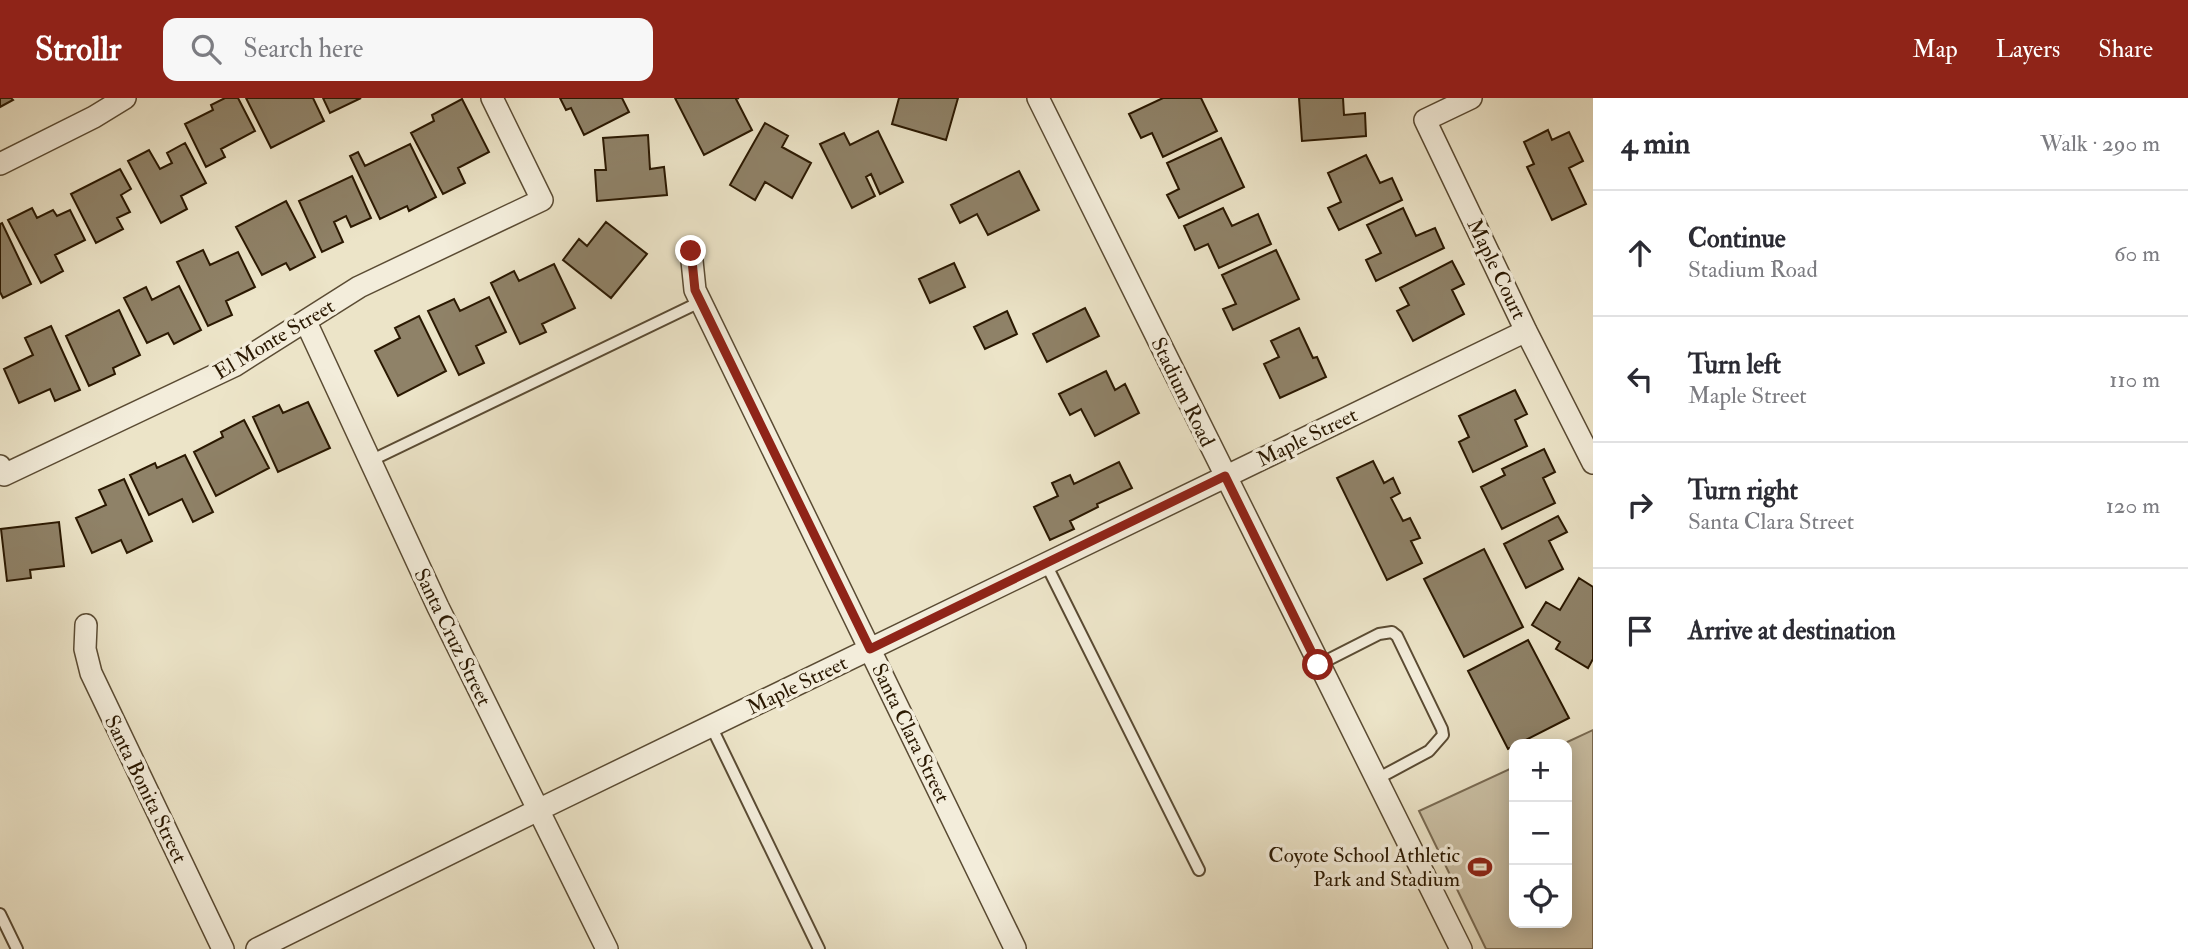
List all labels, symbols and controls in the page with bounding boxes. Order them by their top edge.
search box [163,18,653,81]
text: Strollr [35,29,121,70]
icon: search [187,30,225,68]
text: Search here [243,33,363,65]
text: Map [1913,34,1958,65]
text: Layers [1996,34,2060,65]
text: Share [2098,34,2153,65]
text: 4 min [1621,125,1690,162]
text: Walk · 290 m [2040,129,2160,158]
street label: Maple Court [1461,214,1533,324]
text: Continue [1688,223,1786,255]
icon: ahead [1621,234,1659,272]
route end [675,235,706,266]
text: 60 m [2114,239,2160,268]
text: Stadium Road [1688,255,1818,284]
street label: El Monte Street [209,293,340,386]
street label: Stadium Road [1144,333,1221,452]
text: Turn left [1688,349,1781,381]
icon: left [1621,360,1659,398]
text: 110 m [2109,365,2160,394]
text: Maple Street [1688,381,1807,410]
street label: Maple Street [1253,401,1362,473]
text: Turn right [1688,475,1798,507]
icon: right [1621,486,1659,524]
text: 120 m [2106,491,2160,520]
text: Santa Clara Street [1688,507,1854,536]
street label: Santa Cruz Street [408,564,498,711]
icon: arrive [1621,612,1659,650]
text: Arrive at destination [1688,615,1896,647]
street label: Maple Street [743,649,852,721]
route start [1302,649,1333,680]
street label: Santa Clara Street [865,659,956,808]
street label: Santa Bonita Street [98,711,193,868]
map controls [1509,739,1572,928]
button: + [1509,739,1572,802]
button: − [1509,802,1572,865]
place label: Coyote School Athletic Park and Stadium [1268,842,1461,893]
sports icon: Coyote School Athletic Park and Stadium [1466,853,1494,881]
button: locate [1509,865,1572,928]

